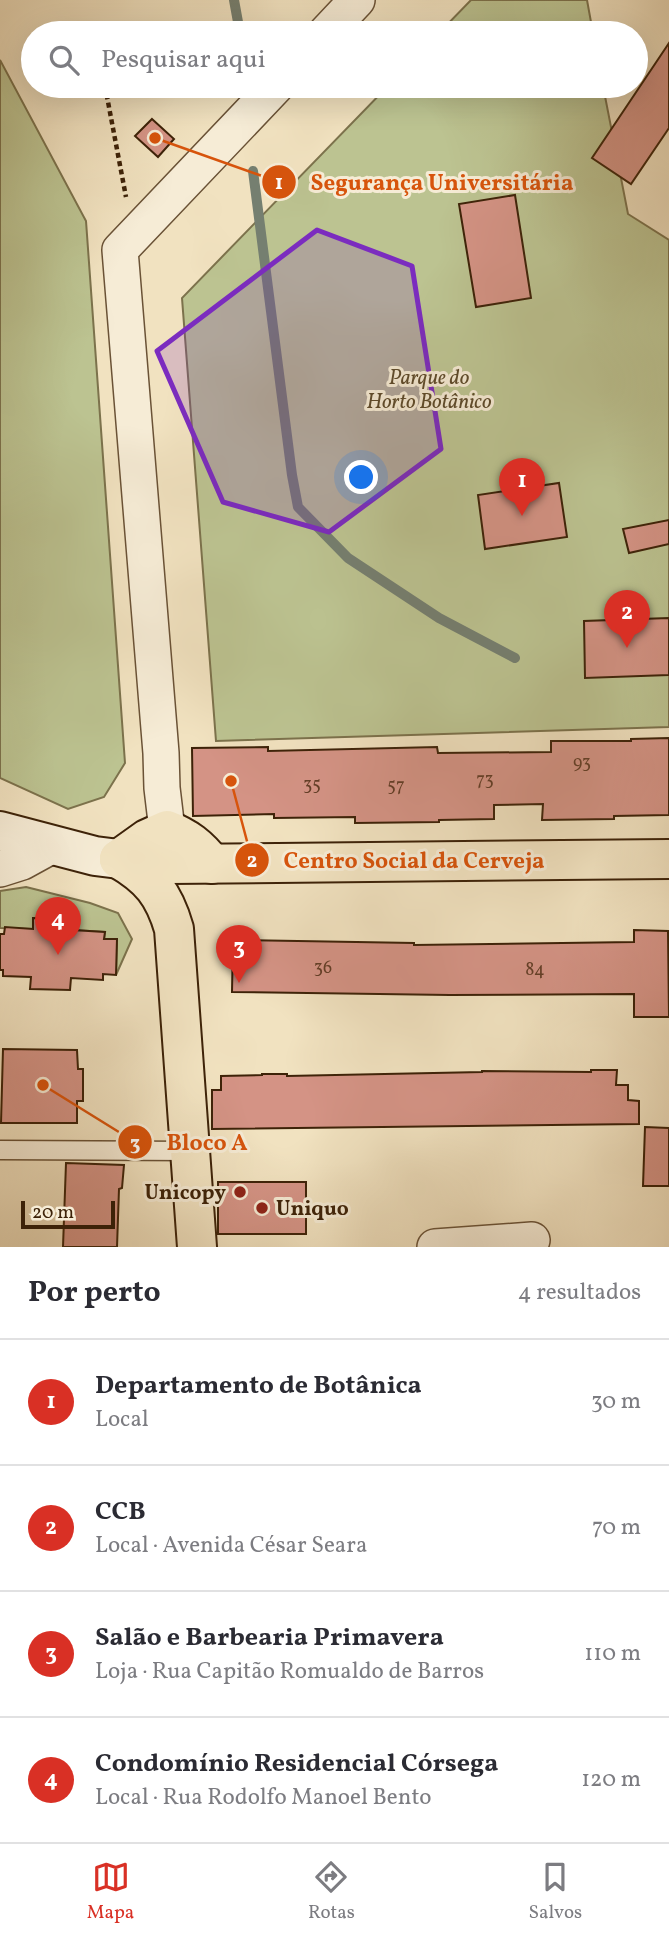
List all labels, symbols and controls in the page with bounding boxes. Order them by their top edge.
search box [21,21,648,98]
icon: search [45,41,83,79]
text: Pesquisar aqui [101,42,266,78]
callout: Segurança Universitária [261,160,587,204]
text: Segurança Universitária [311,168,573,200]
text: 1 [275,169,283,198]
park label: Parque do Horto Botânico [366,364,492,417]
pin: 1 [499,458,545,516]
your location [344,460,378,494]
pin: 2 [604,590,650,648]
house number: 93 [573,751,591,776]
house number: 73 [476,768,494,793]
house number: 35 [303,773,321,798]
house number: 57 [387,774,405,799]
callout: Centro Social da Cerveja [235,838,559,882]
text: Centro Social da Cerveja [283,846,545,878]
text: 2 [247,847,257,876]
pin: 4 [35,897,81,955]
pin: 3 [216,925,262,983]
house number: 36 [314,956,332,981]
house number: 84 [525,958,545,983]
callout: Bloco A [117,1120,262,1164]
text: Bloco A [166,1128,248,1160]
text: 3 [130,1130,140,1159]
place label: Unicopy [144,1179,226,1208]
marker: Unicopy [232,1184,248,1200]
place label: Uniquo [276,1195,349,1224]
scale bar [21,1198,116,1230]
text: 20 m [32,1200,74,1226]
marker: Uniquo [254,1200,270,1216]
text: Por perto [28,1272,161,1314]
text: 4 resultados [518,1277,641,1309]
text: Departamento de Botânica [95,1368,422,1404]
text: 1 [46,1386,56,1418]
text: 30 m [591,1386,641,1418]
text: Local [95,1404,149,1436]
text: CCB [95,1494,146,1530]
text: 2 [45,1512,57,1544]
text: 70 m [592,1512,641,1544]
text: Local · Avenida César Seara [95,1530,367,1562]
text: Salão e Barbearia Primavera [95,1620,444,1656]
text: 3 [45,1638,57,1670]
text: 110 m [584,1638,641,1670]
text: Loja · Rua Capitão Romualdo de Barros [95,1656,484,1688]
text: Condomínio Residencial Córsega [95,1746,499,1782]
text: 4 [44,1764,58,1796]
text: 120 m [581,1764,641,1796]
text: Local · Rua Rodolfo Manoel Bento [95,1782,432,1814]
tab: Mapa [87,1858,134,1926]
tab: Rotas [308,1858,355,1926]
tab: Salvos [528,1858,582,1926]

